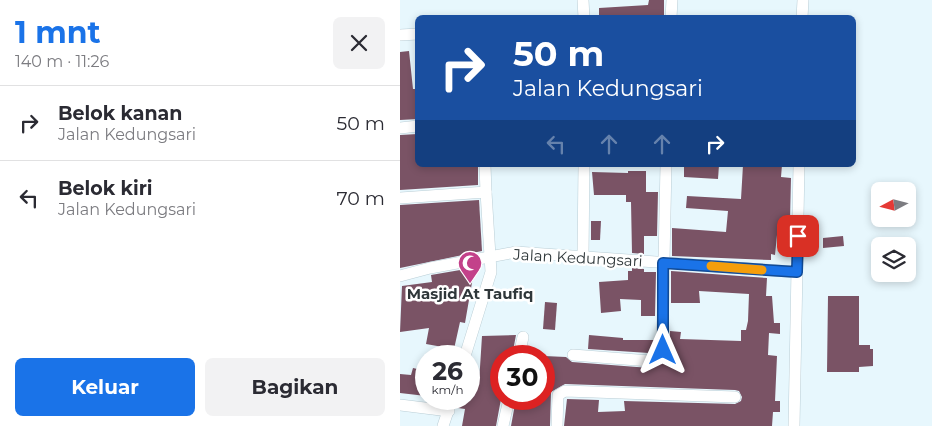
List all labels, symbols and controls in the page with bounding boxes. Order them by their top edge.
text: 1 mnt [15,14,101,51]
button: close [333,17,385,69]
text: 50 m [513,32,604,75]
icon: right [430,35,495,100]
text: 140 m · 11:26 [15,52,109,71]
text: Jalan Kedungsari [513,75,703,102]
text: Belok kanan [58,102,182,125]
icon: right [15,109,43,137]
text: 50 m [337,112,385,135]
text: Jalan Kedungsari [58,125,196,144]
icon: left [542,130,570,158]
icon: ahead [595,130,623,158]
icon: ahead [648,130,676,158]
icon: right [701,130,729,158]
text: Belok kiri [58,177,153,200]
north arrow [871,182,916,228]
map controls [871,182,916,282]
icon: left [15,184,43,212]
text: 70 m [336,187,385,210]
text: Jalan Kedungsari [58,200,196,219]
pin [777,215,819,257]
icon: arrive [784,222,812,250]
button: layers [871,237,916,282]
street label: Jalan Kedungsari [512,245,643,270]
mosque icon: Masjid At Taufiq [457,250,483,284]
place label: Masjid At Taufiq [407,284,533,303]
position arrow [636,323,688,375]
speed limit sign: 30 [490,345,555,410]
text: 26 [432,356,463,386]
button: Keluar [15,358,195,416]
button: Bagikan [205,358,385,416]
text: km/h [431,382,464,397]

